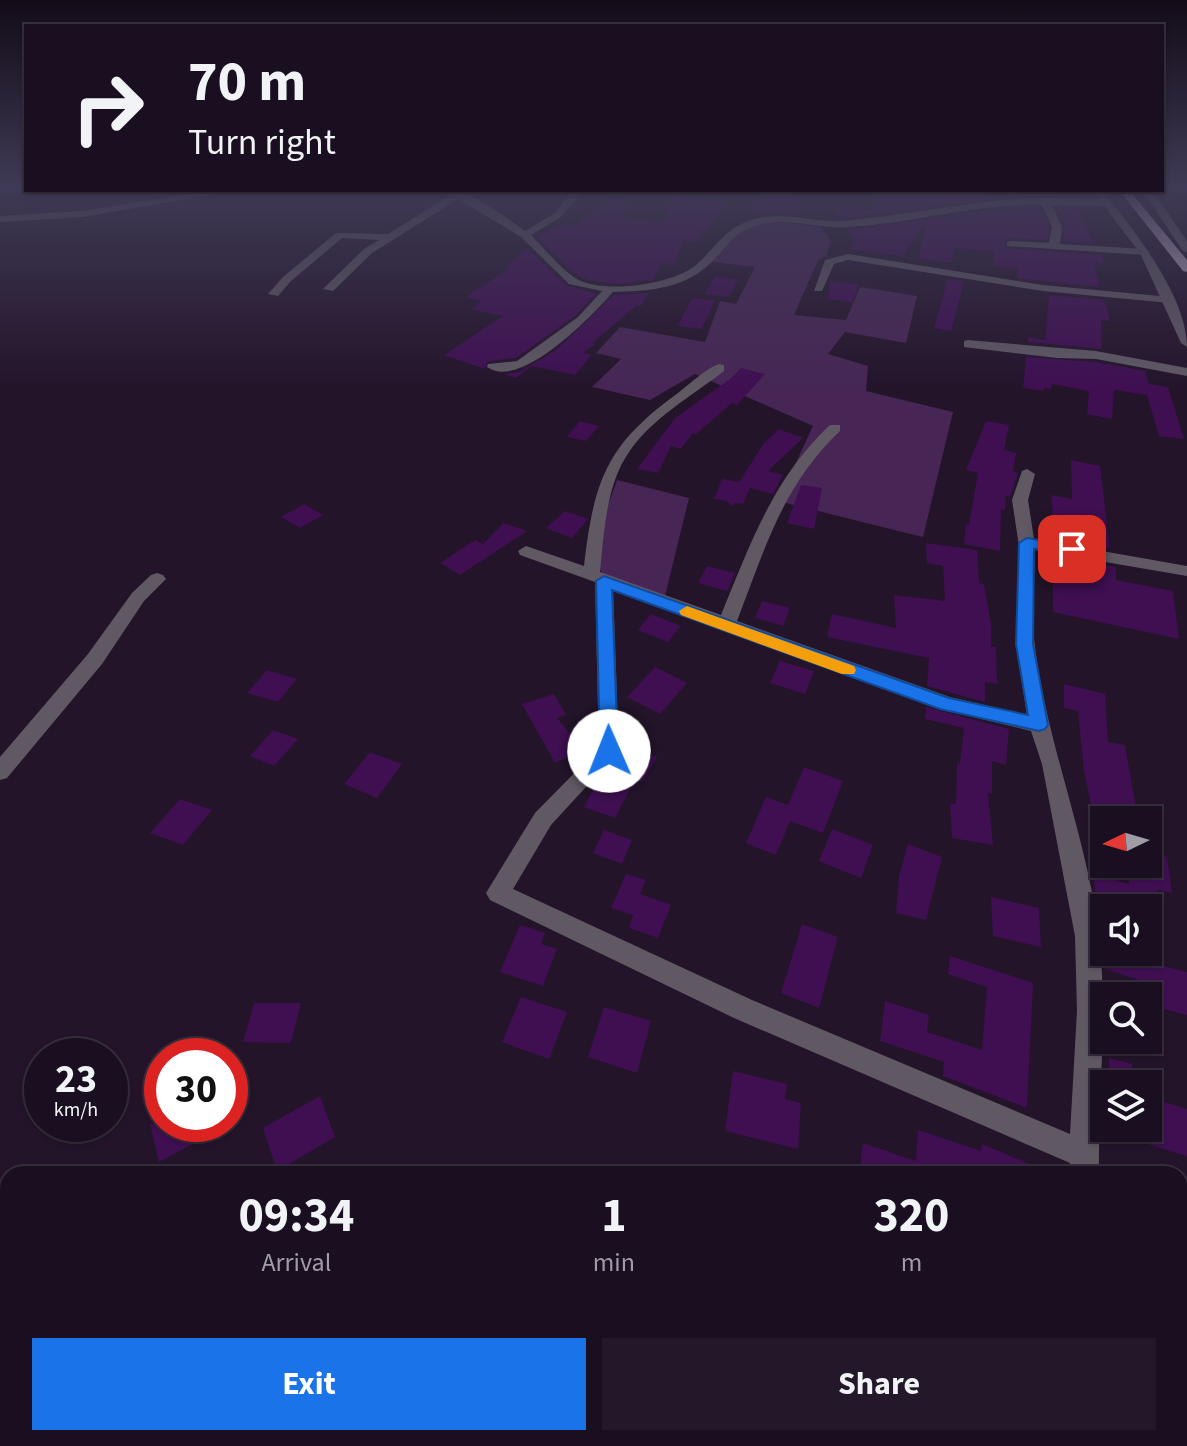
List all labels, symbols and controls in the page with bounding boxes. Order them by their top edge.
text: 70 m [188,43,306,122]
icon: right [56,56,160,160]
text: Turn right [188,117,336,168]
pin [1038,515,1106,583]
icon: arrive [1050,527,1094,571]
position arrow [567,709,651,793]
north arrow [1090,806,1162,878]
map controls [1090,806,1162,1142]
button: sound [1090,894,1162,966]
button: search [1090,982,1162,1054]
speed limit sign: 30 [144,1038,248,1142]
text: 23 [55,1051,97,1108]
button: layers [1090,1070,1162,1142]
text: km/h [54,1096,98,1124]
text: 09:34 [238,1182,354,1250]
text: 1 [601,1182,627,1250]
text: 320 [873,1182,949,1250]
text: Arrival [261,1244,331,1281]
text: min [593,1244,635,1281]
text: m [901,1244,922,1281]
button: Exit [32,1338,586,1430]
button: Share [602,1338,1156,1430]

